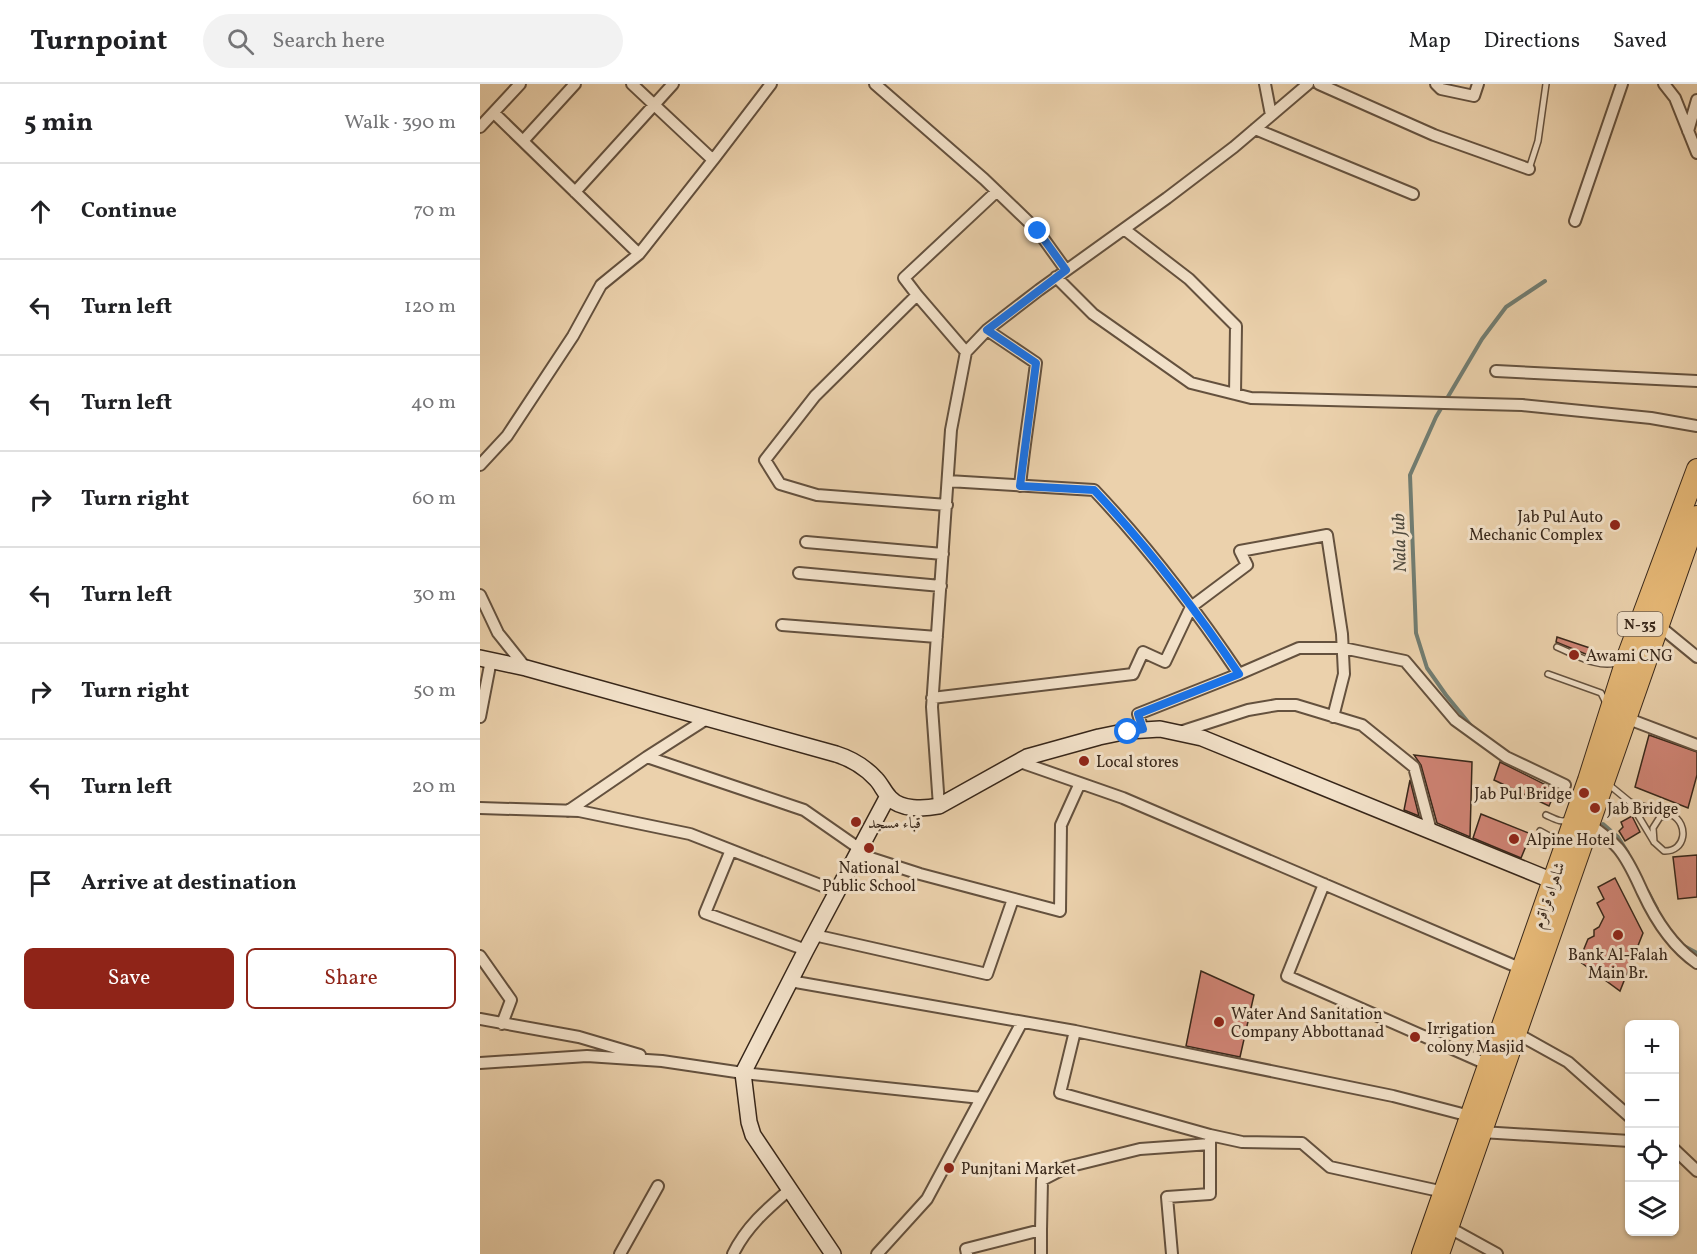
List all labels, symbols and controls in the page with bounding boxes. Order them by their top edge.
search box [203,14,623,68]
text: Turnpoint [30,22,167,61]
icon: search [224,25,257,58]
text: Search here [272,26,385,57]
text: Map [1409,27,1451,56]
text: Directions [1484,27,1580,56]
text: Saved [1613,27,1667,56]
text: 5 min [24,105,93,141]
text: Walk · 390 m [344,109,456,137]
icon: ahead [24,195,57,228]
text: Continue [81,196,177,227]
text: 70 m [413,197,456,225]
route end [1024,217,1050,243]
icon: left [24,291,57,324]
text: Turn left [81,292,172,323]
text: 120 m [404,293,456,321]
icon: left [24,387,57,420]
text: Turn left [81,388,172,419]
text: 40 m [411,389,456,417]
icon: right [24,483,57,516]
text: Turn right [81,484,189,515]
text: 60 m [412,485,456,513]
place label: Jab Pul Auto Mechanic Complex [1469,507,1603,547]
water label: Nala Jub [1387,513,1414,573]
marker: Jab Pul Auto Mechanic Complex [1608,518,1622,532]
icon: left [24,579,57,612]
text: Turn left [81,580,172,611]
text: 30 m [412,581,456,609]
road number: N-35 [1618,612,1662,636]
place label: Awami CNG [1586,646,1673,668]
marker: Awami CNG [1567,648,1581,662]
icon: right [24,675,57,708]
text: Turn right [81,676,189,707]
text: 50 m [413,677,456,705]
route start [1114,718,1140,744]
place label: Local stores [1096,752,1179,774]
marker: Local stores [1077,754,1091,768]
icon: left [24,771,57,804]
text: Turn left [81,772,172,803]
text: 20 m [412,773,456,801]
place label: Jab Pul Bridge [1474,784,1572,806]
marker: Jab Pul Bridge [1577,786,1591,800]
place label: Jab Bridge [1607,799,1678,821]
marker: Jab Bridge [1588,801,1602,815]
place label: قباء مسجد [868,813,921,835]
marker: قباء مسجد [849,815,863,829]
place label: Alpine Hotel [1526,830,1615,852]
marker: Alpine Hotel [1507,832,1521,846]
marker: National Public School [862,841,876,855]
place label: National Public School [822,858,916,898]
street label: شاہراہ قراقرم [1528,859,1573,933]
icon: arrive [24,867,57,900]
text: Arrive at destination [81,868,297,899]
marker: Bank Al-Falah Main Br. [1611,928,1625,942]
place label: Bank Al-Falah Main Br. [1568,945,1668,985]
button: Save [24,948,234,1009]
button: Share [246,948,456,1009]
place label: Water And Sanitation Company Abbottanad [1231,1004,1384,1044]
marker: Water And Sanitation Company Abbottanad [1212,1015,1226,1029]
place label: Irrigation colony Masjid [1427,1019,1524,1059]
map controls [1625,1020,1679,1236]
button: + [1625,1020,1679,1074]
marker: Irrigation colony Masjid [1408,1030,1422,1044]
button: − [1625,1074,1679,1128]
button: locate [1625,1128,1679,1182]
place label: Punjtani Market [961,1159,1076,1181]
marker: Punjtani Market [942,1161,956,1175]
button: layers [1625,1182,1679,1236]

